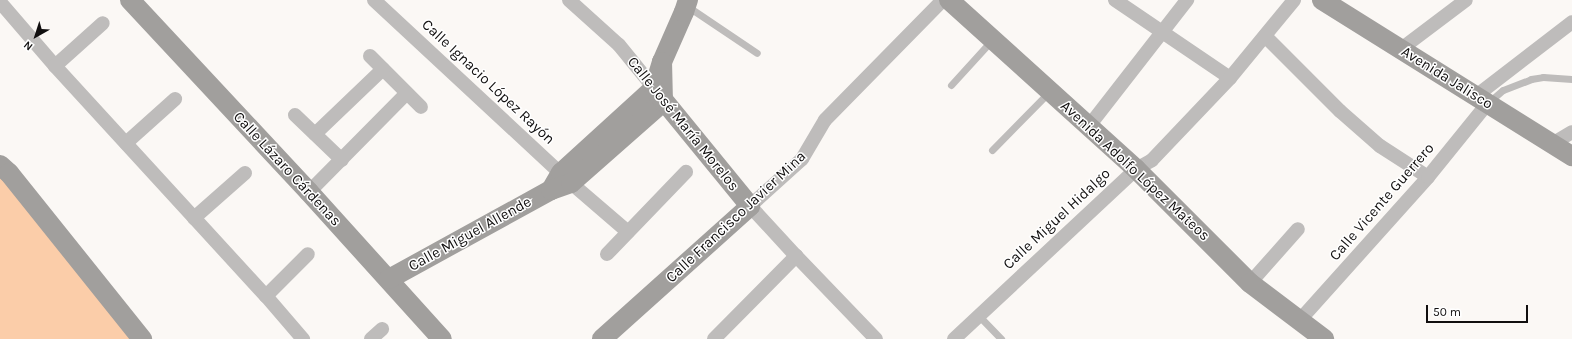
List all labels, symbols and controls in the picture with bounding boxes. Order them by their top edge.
north arrow [16,16,56,56]
street label: Calle Ignacio López Rayón [418,16,558,148]
text: N [21,38,35,53]
street label: Avenida Jalisco [1398,43,1496,113]
street label: Calle José María Morelos [623,53,743,195]
street label: Avenida Adolfo López Mateos [1057,97,1213,245]
street label: Calle Lázaro Cárdenas [229,108,345,230]
street label: Calle Vicente Guerrero [1326,139,1438,265]
street label: Calle Francisco Javier Mina [662,147,810,287]
street label: Calle Miguel Hidalgo [1000,165,1114,273]
street label: Calle Miguel Allende [405,193,535,275]
scale bar [1428,297,1530,323]
text: 50 m [1433,305,1461,319]

